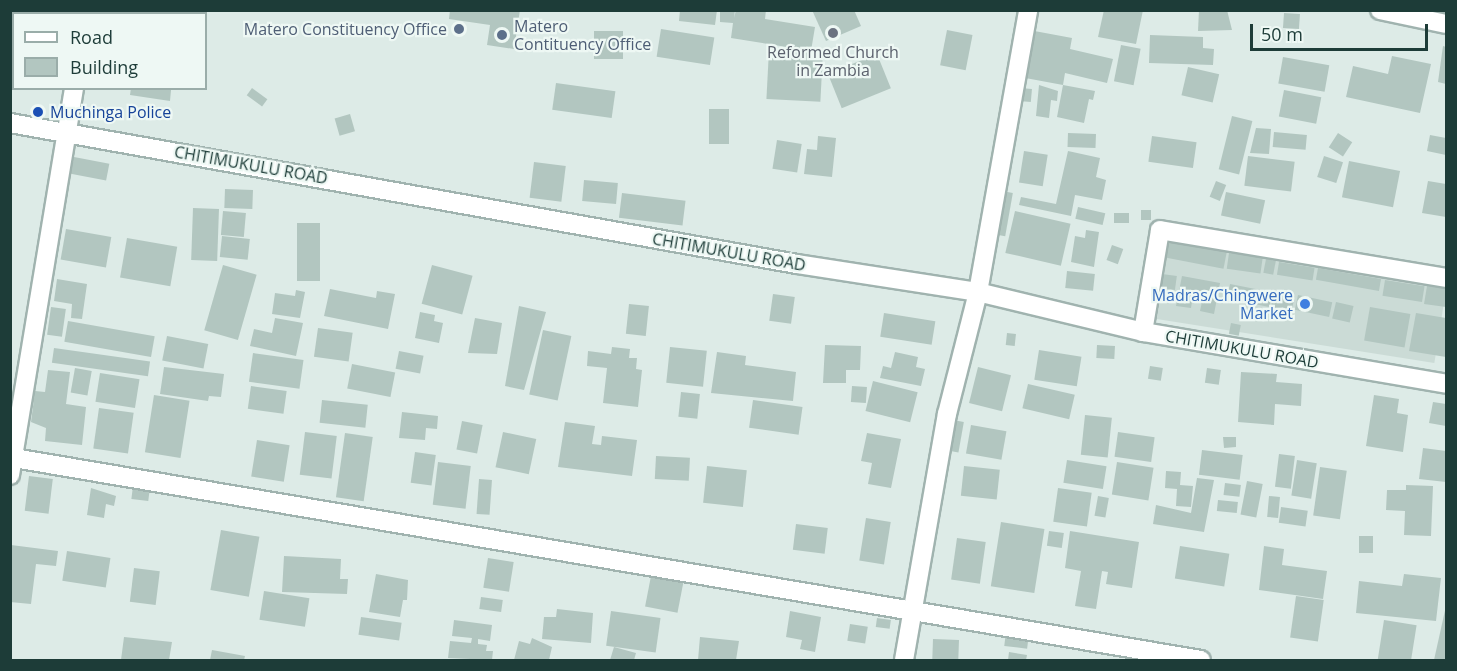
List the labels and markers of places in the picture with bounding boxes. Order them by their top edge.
place label: Matero Contituency Office [514,16,651,54]
place label: Matero Constituency Office [244,19,447,39]
marker: Matero Constituency Office [452,22,466,36]
marker: Reformed Church in Zambia [826,26,840,40]
marker: Matero Contituency Office [495,28,509,42]
place label: Reformed Church in Zambia [767,42,899,80]
place label: Muchinga Police [50,102,171,122]
marker: Muchinga Police [31,105,45,119]
place label: Madras/Chingwere Market [1152,285,1293,323]
marker: Madras/Chingwere Market [1298,297,1312,311]

